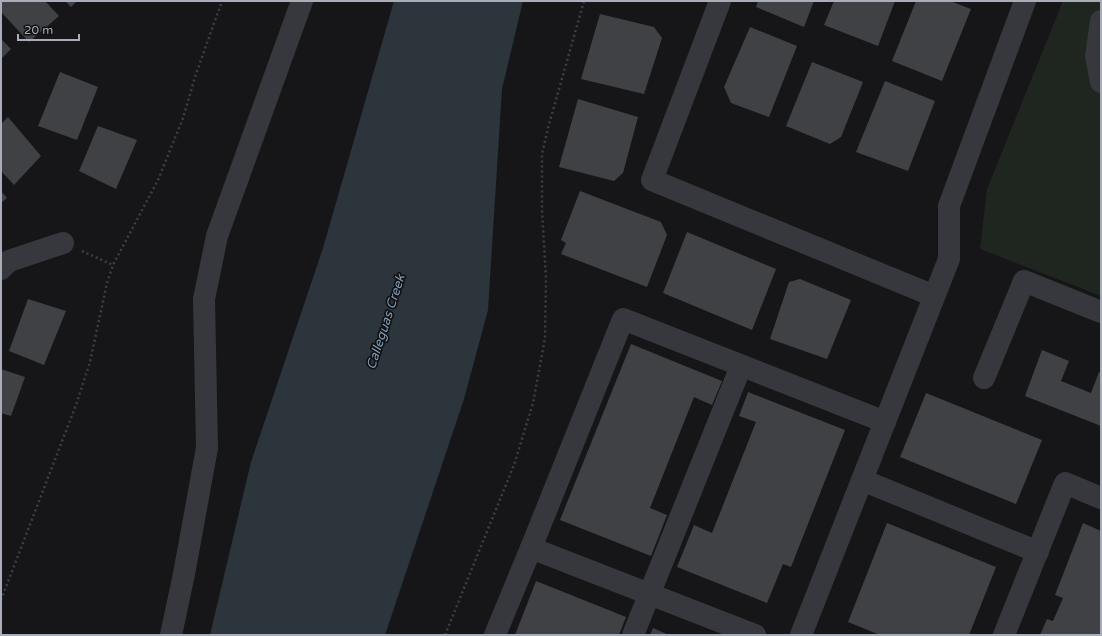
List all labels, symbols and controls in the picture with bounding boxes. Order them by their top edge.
scale bar [18,16,79,42]
text: 20 m [24,23,53,37]
water label: Calleguas Creek [363,272,409,371]

